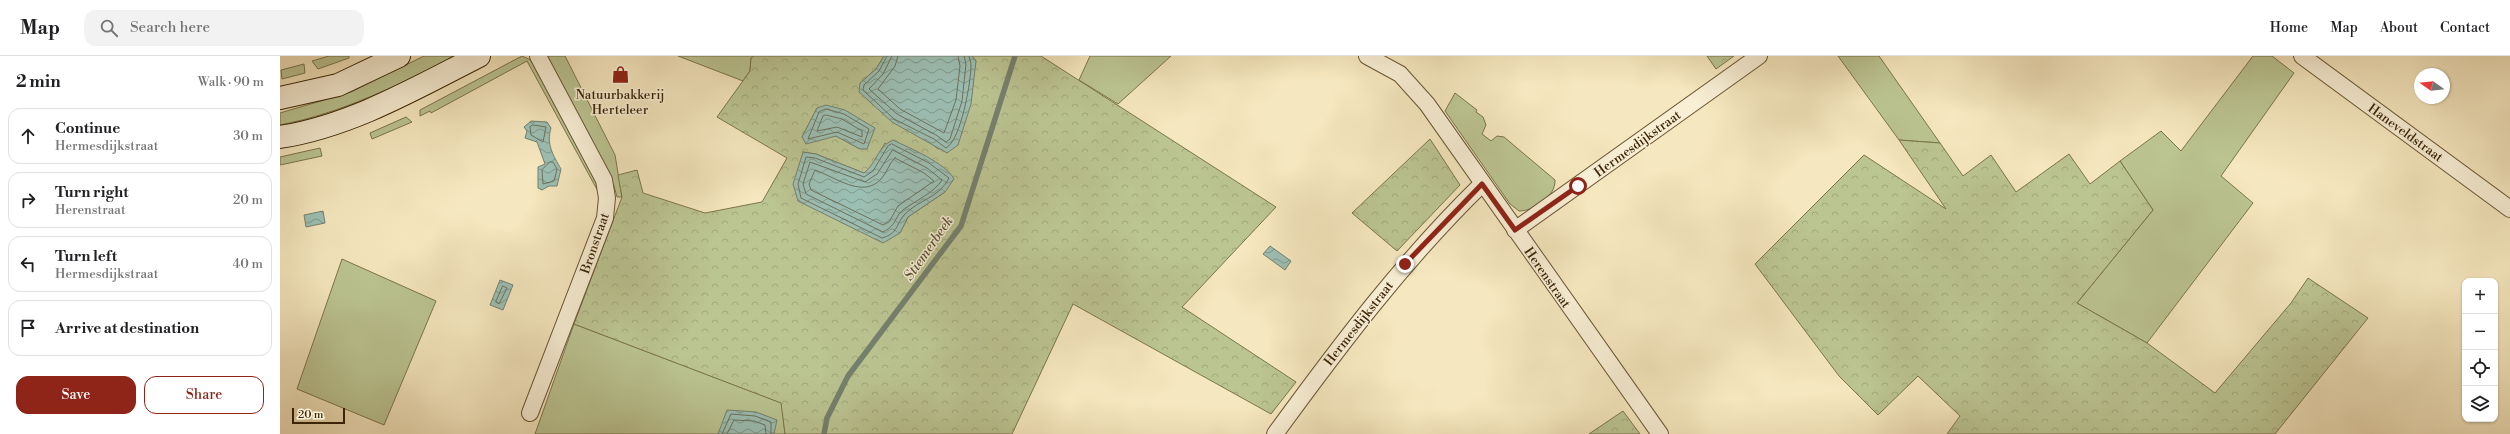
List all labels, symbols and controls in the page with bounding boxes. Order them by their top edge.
search box [84,10,364,46]
text: Map [20,16,60,40]
icon: search [98,17,120,39]
text: Search here [130,18,210,37]
text: Home [2270,19,2308,37]
text: Map [2330,19,2358,37]
text: About [2380,19,2418,37]
text: Contact [2440,19,2490,37]
shop icon: Natuurbakkerij Herteleer [610,65,630,85]
north arrow [2414,68,2450,104]
text: 2 min [16,71,61,93]
text: Walk · 90 m [198,74,264,90]
place label: Natuurbakkerij Herteleer [575,87,665,118]
street label: Haneveldstraat [2365,100,2446,166]
street label: Hermesdijkstraat [1591,107,1684,181]
text: Continue [55,119,120,138]
icon: ahead [17,125,39,147]
text: 30 m [233,128,263,144]
text: Hermesdijkstraat [55,138,158,154]
route start [1569,177,1587,195]
text: Turn right [55,183,129,202]
icon: right [17,189,39,211]
text: 20 m [233,192,263,208]
text: Herenstraat [55,202,126,218]
street label: Bronstraat [577,210,613,277]
water label: Stiemerbeek [900,213,958,284]
street label: Herenstraat [1520,244,1574,311]
text: Turn left [55,247,117,266]
icon: left [17,253,39,275]
route end [1396,255,1414,273]
text: 40 m [233,256,263,272]
text: Hermesdijkstraat [55,266,158,282]
street label: Hermesdijkstraat [1321,278,1397,369]
map controls [2462,278,2498,422]
button: + [2462,278,2498,314]
button: − [2462,314,2498,350]
icon: arrive [17,317,39,339]
text: Arrive at destination [55,319,199,338]
button: locate [2462,350,2498,386]
button: Save [16,376,136,414]
button: Share [144,376,264,414]
button: layers [2462,386,2498,422]
scale bar [292,406,345,425]
text: 20 m [298,408,323,422]

